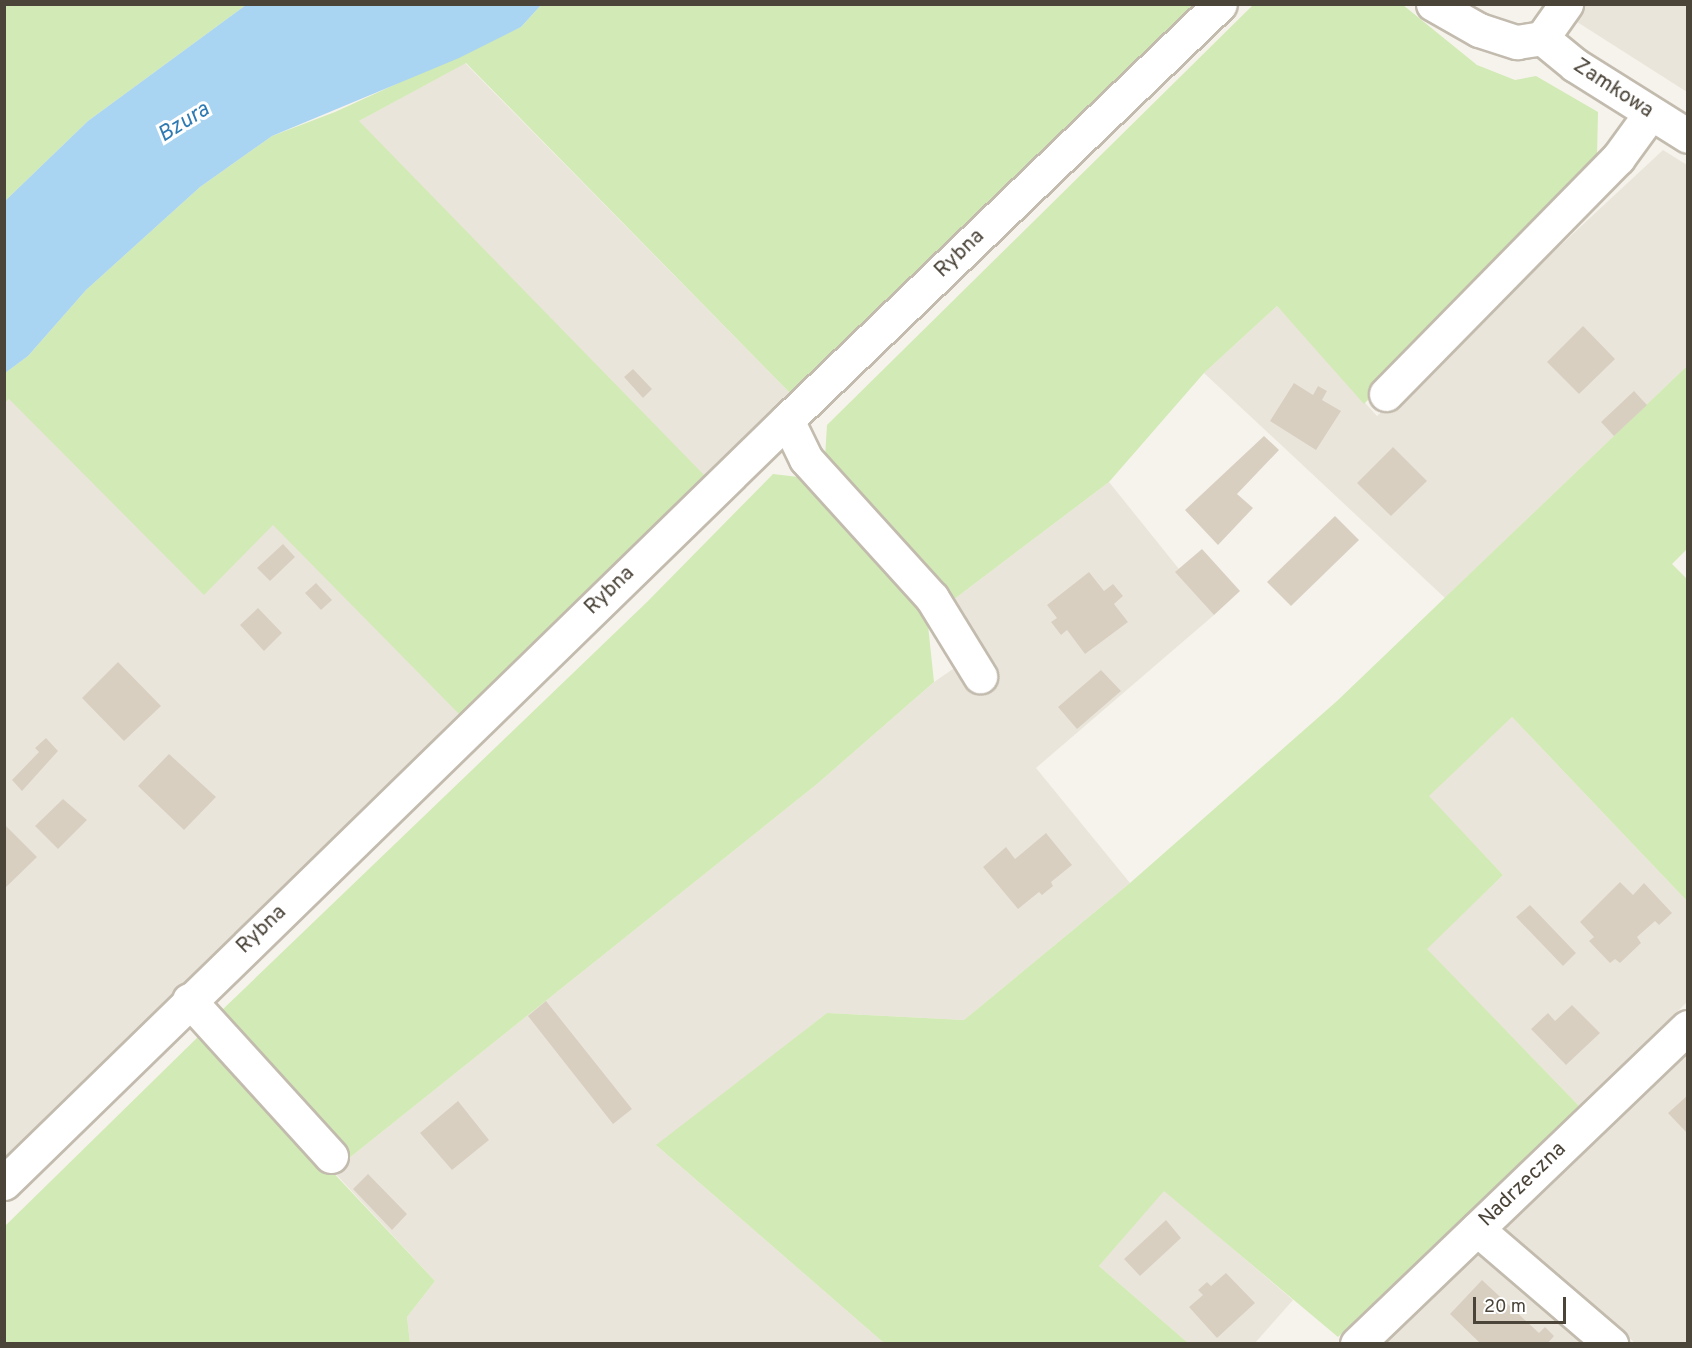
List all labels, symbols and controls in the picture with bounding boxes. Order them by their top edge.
street label: Zamkowa [1568,54,1658,124]
water label: Bzura [153,97,215,149]
street label: Rybna [930,224,990,284]
street label: Rybna [580,561,640,621]
street label: Rybna [232,900,292,960]
street label: Nadrzeczna [1474,1137,1572,1233]
scale bar [1476,1285,1569,1323]
text: 20 m [1484,1296,1526,1319]

